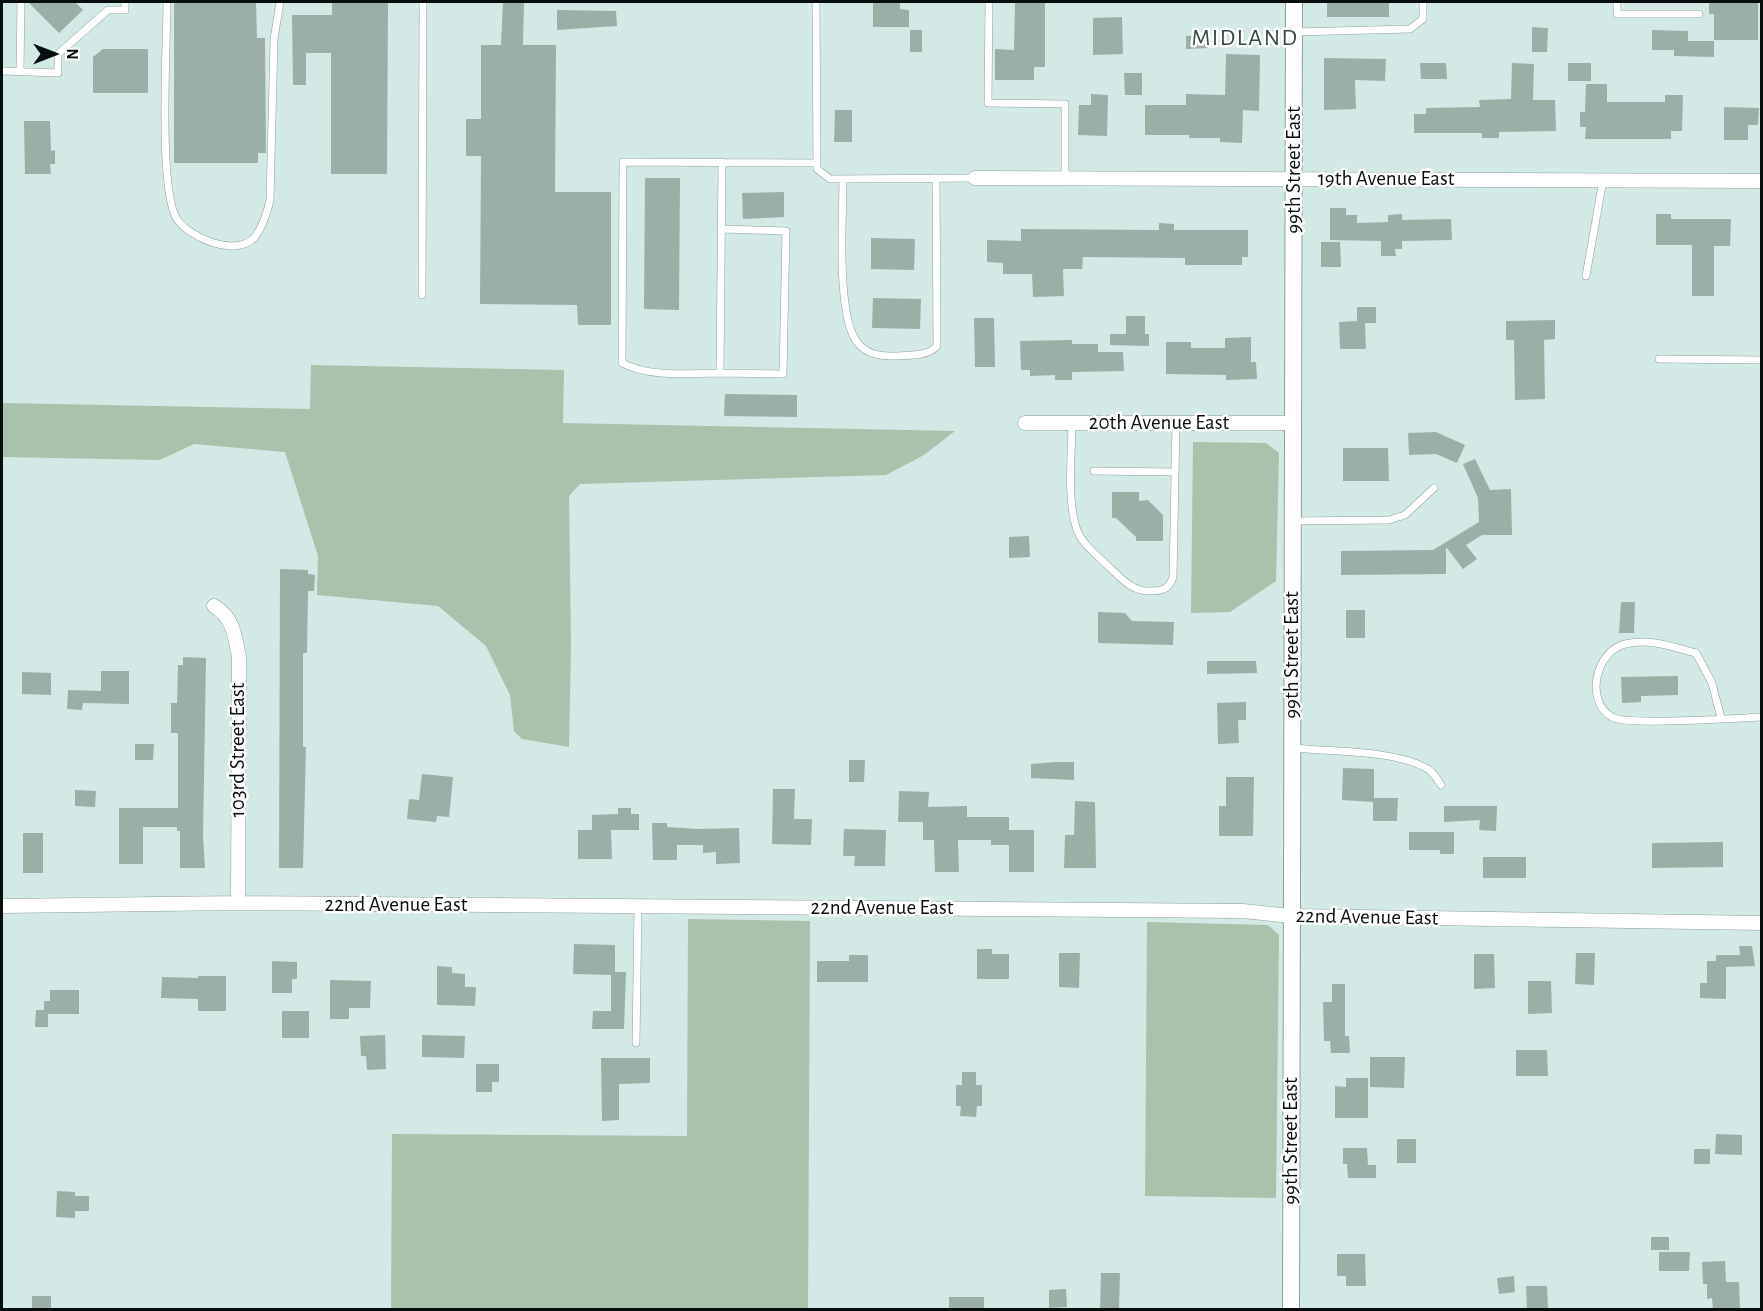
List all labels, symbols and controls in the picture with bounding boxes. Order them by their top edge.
north arrow [24,24,84,84]
district label: MIDLAND [1191,24,1299,52]
text: N [64,48,80,60]
street label: 99th Street East [1281,106,1307,234]
street label: 19th Avenue East [1318,166,1454,192]
street label: 20th Avenue East [1089,410,1229,436]
street label: 99th Street East [1279,591,1305,719]
street label: 103rd Street East [225,683,251,817]
street label: 22nd Avenue East [325,892,467,918]
street label: 22nd Avenue East [811,895,953,921]
street label: 22nd Avenue East [1295,903,1439,931]
street label: 99th Street East [1278,1077,1304,1205]

